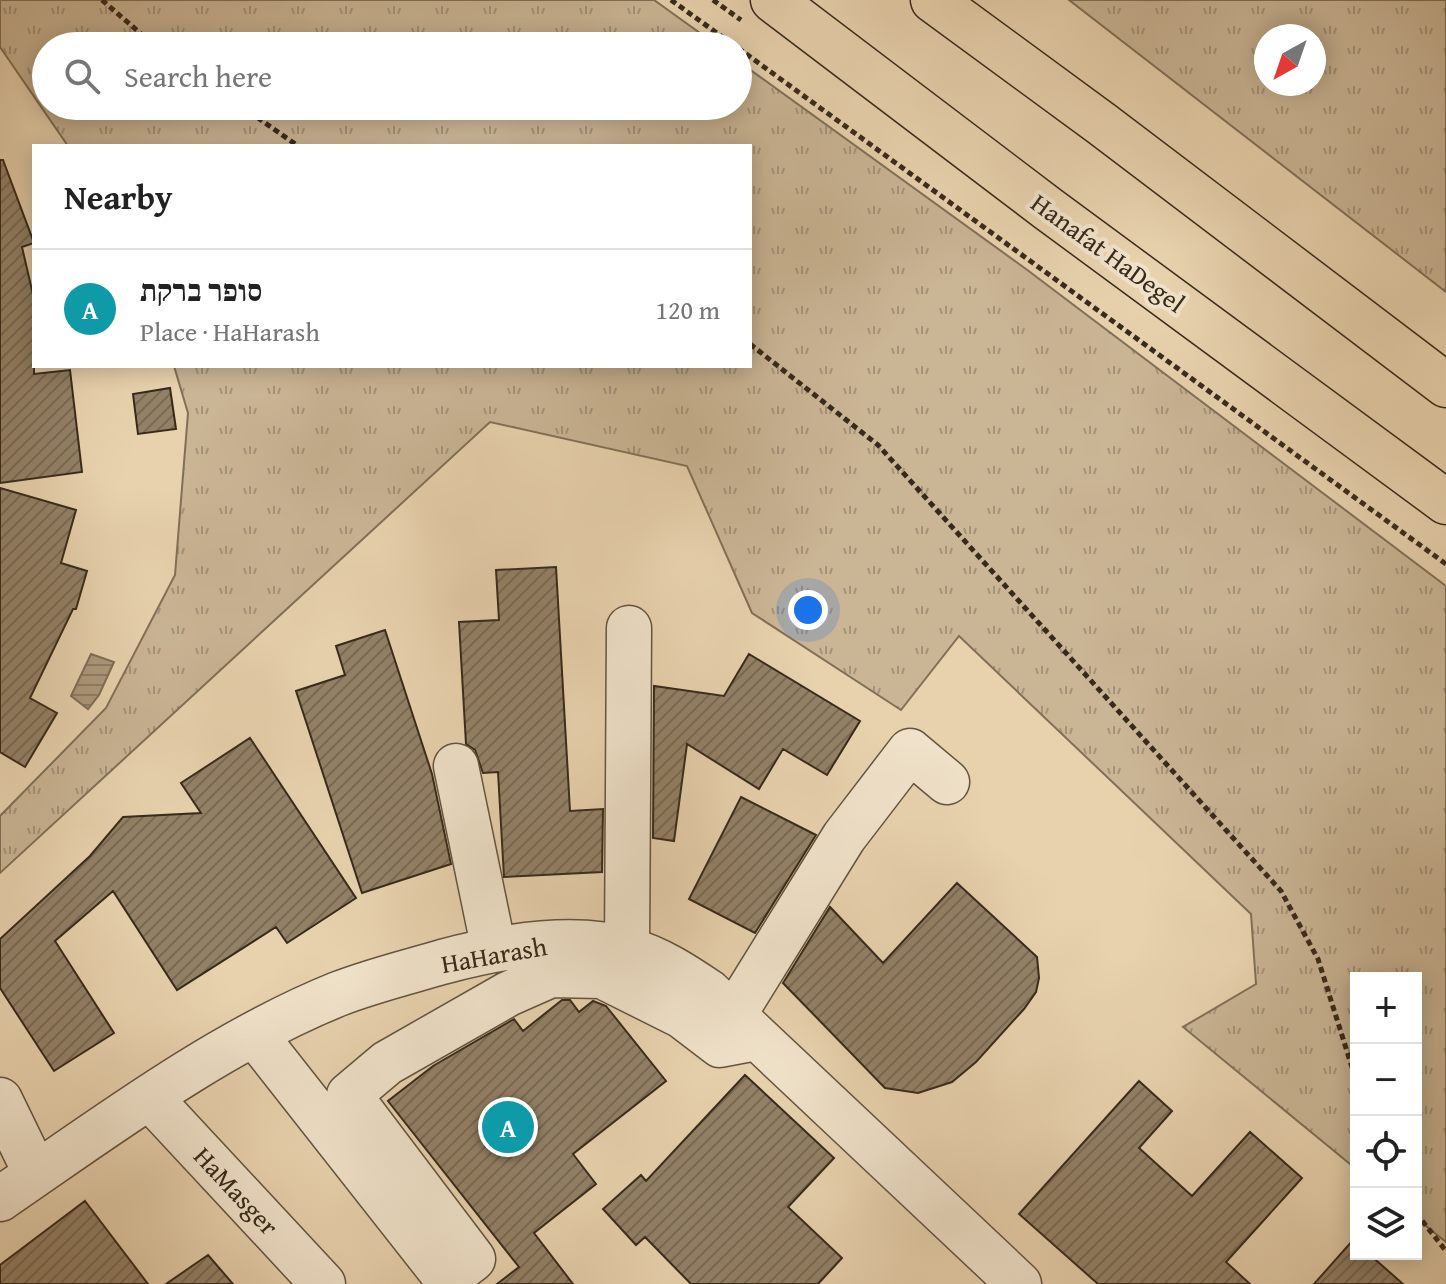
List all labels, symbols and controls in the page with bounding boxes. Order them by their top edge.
north arrow [1254,24,1326,96]
search box [32,32,752,120]
icon: search [60,54,104,98]
text: Search here [124,54,272,98]
text: Nearby [64,172,173,221]
street label: Hanafat HaDegel [1023,183,1193,322]
text: סופר ברקת [140,268,262,312]
text: A [82,290,98,329]
text: 120 m [655,290,720,329]
text: Place · HaHarash [140,312,320,351]
your location [788,590,828,630]
street label: HaHarash [438,926,550,983]
map controls [1350,972,1422,1260]
button: + [1350,972,1422,1044]
button: − [1350,1044,1422,1116]
pin: A [482,1097,534,1157]
button: locate [1350,1116,1422,1188]
street label: HaMasger [185,1137,288,1244]
button: layers [1350,1188,1422,1260]

